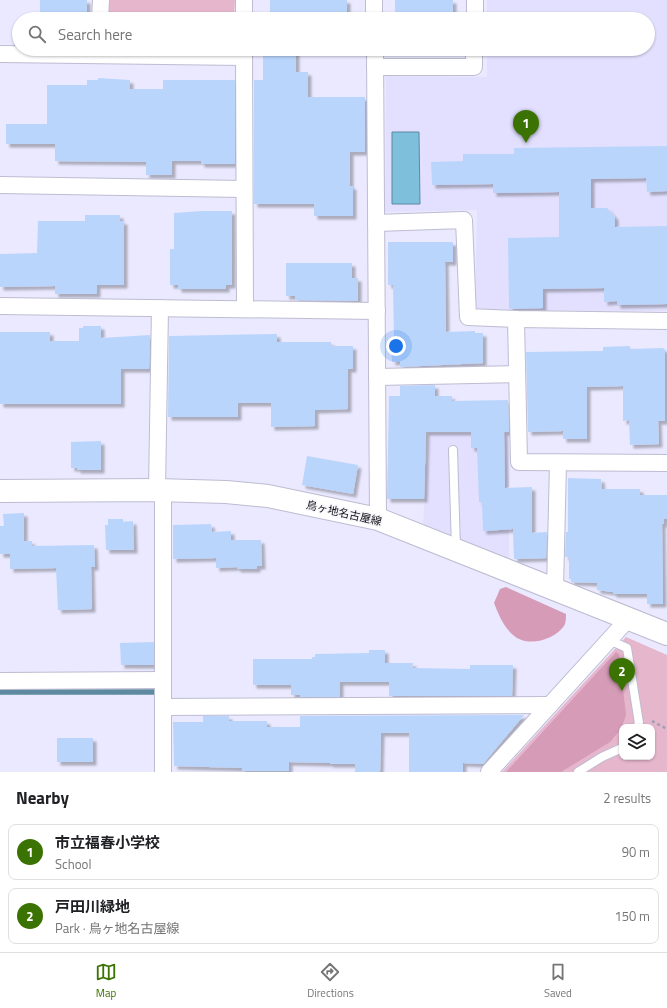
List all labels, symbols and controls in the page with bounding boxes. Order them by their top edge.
search box [12,12,655,56]
icon: search [26,23,48,45]
text: Search here [58,23,132,46]
pin: 1 [513,110,539,143]
your location [386,336,406,356]
street label: 鳥ヶ地名古屋線 [305,497,383,529]
pin: 2 [609,658,635,691]
map controls [619,724,655,760]
button: layers [619,724,655,760]
text: Nearby [16,785,69,811]
text: 2 results [603,788,651,808]
text: 市立福春小学校 [55,831,160,854]
text: 1 [26,842,34,862]
text: 90 m [622,842,650,862]
text: School [55,854,91,874]
text: 戸田川緑地 [55,895,130,918]
text: 2 [26,906,34,926]
text: 150 m [614,906,650,926]
text: Park · 鳥ヶ地名古屋線 [55,918,179,938]
tab: Map [95,961,117,1001]
tab: Directions [307,961,354,1001]
tab: Saved [544,961,572,1001]

